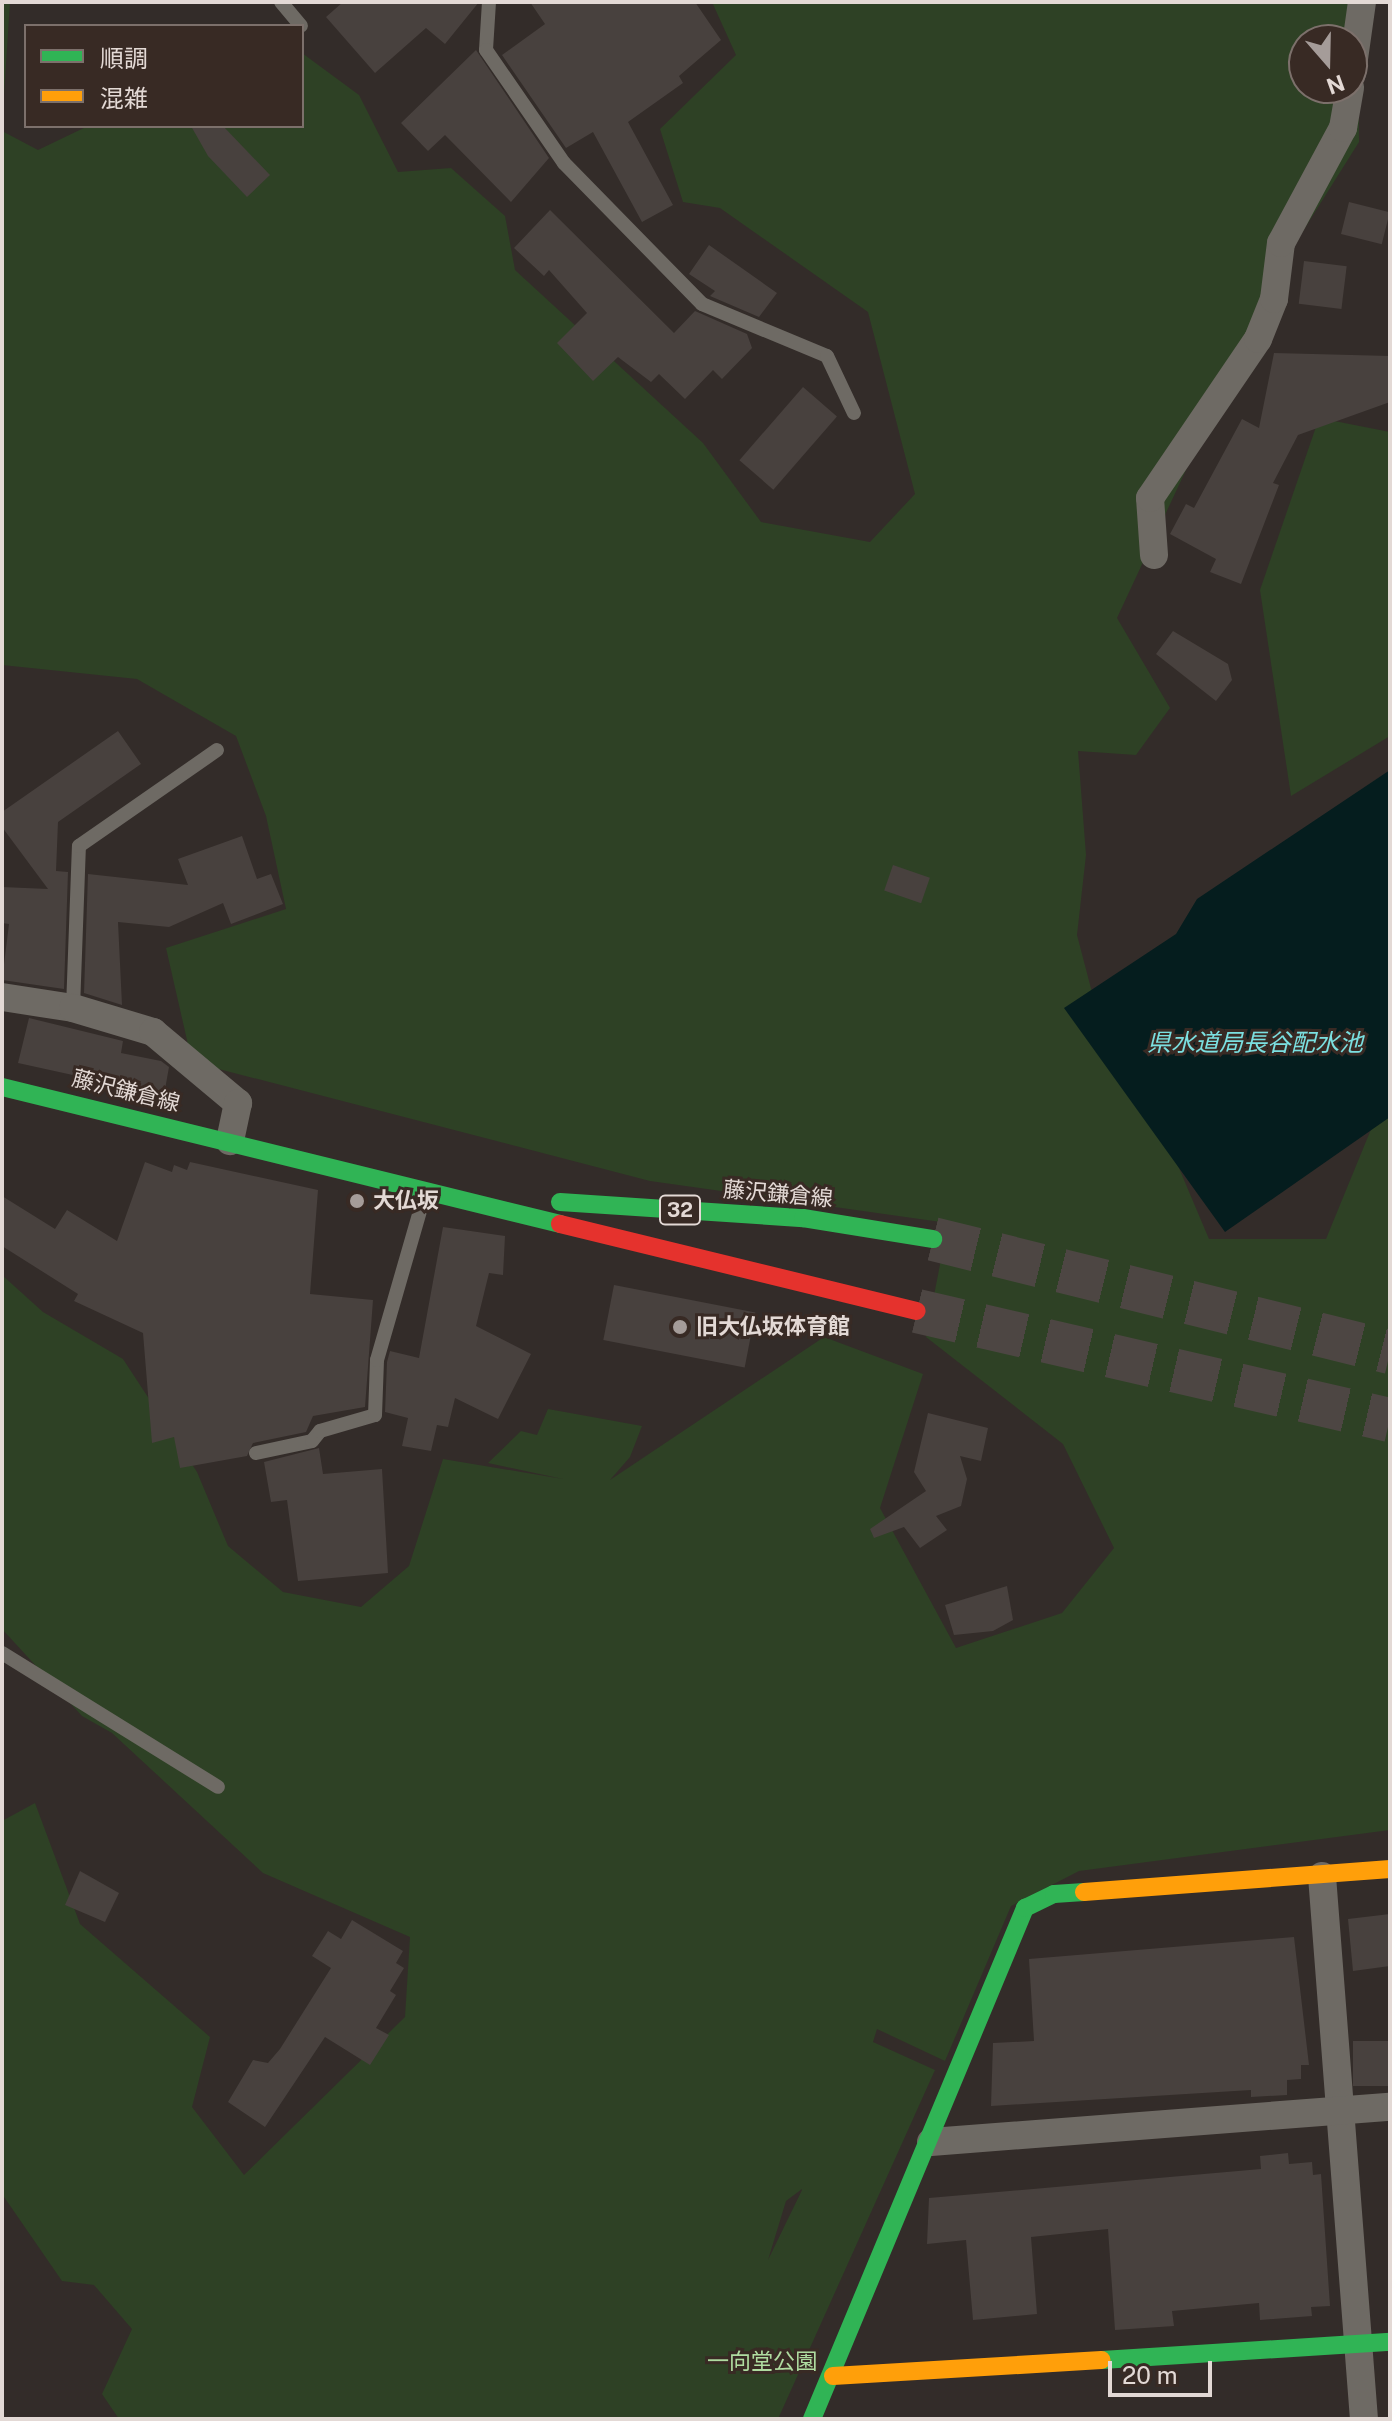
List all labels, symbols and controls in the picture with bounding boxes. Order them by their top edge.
legend [24,24,304,128]
north arrow [1288,24,1368,104]
text: 順調 [100,44,148,72]
text: N [1323,70,1348,100]
text: 混雑 [100,84,148,112]
water label: 県水道局長谷配水池 [1147,1029,1363,1057]
street label: 藤沢鎌倉線 [69,1065,183,1117]
street label: 藤沢鎌倉線 [722,1176,834,1212]
place label: 大仏坂 [373,1188,439,1214]
marker: 大仏坂 [348,1192,366,1210]
road number: 32 [658,1194,702,1226]
place label: 旧大仏坂体育館 [696,1314,850,1340]
marker: 旧大仏坂体育館 [671,1318,689,1336]
scale bar [1112,2345,1216,2395]
park label: 一向堂公園 [707,2349,817,2375]
text: 20 m [1122,2361,1178,2389]

